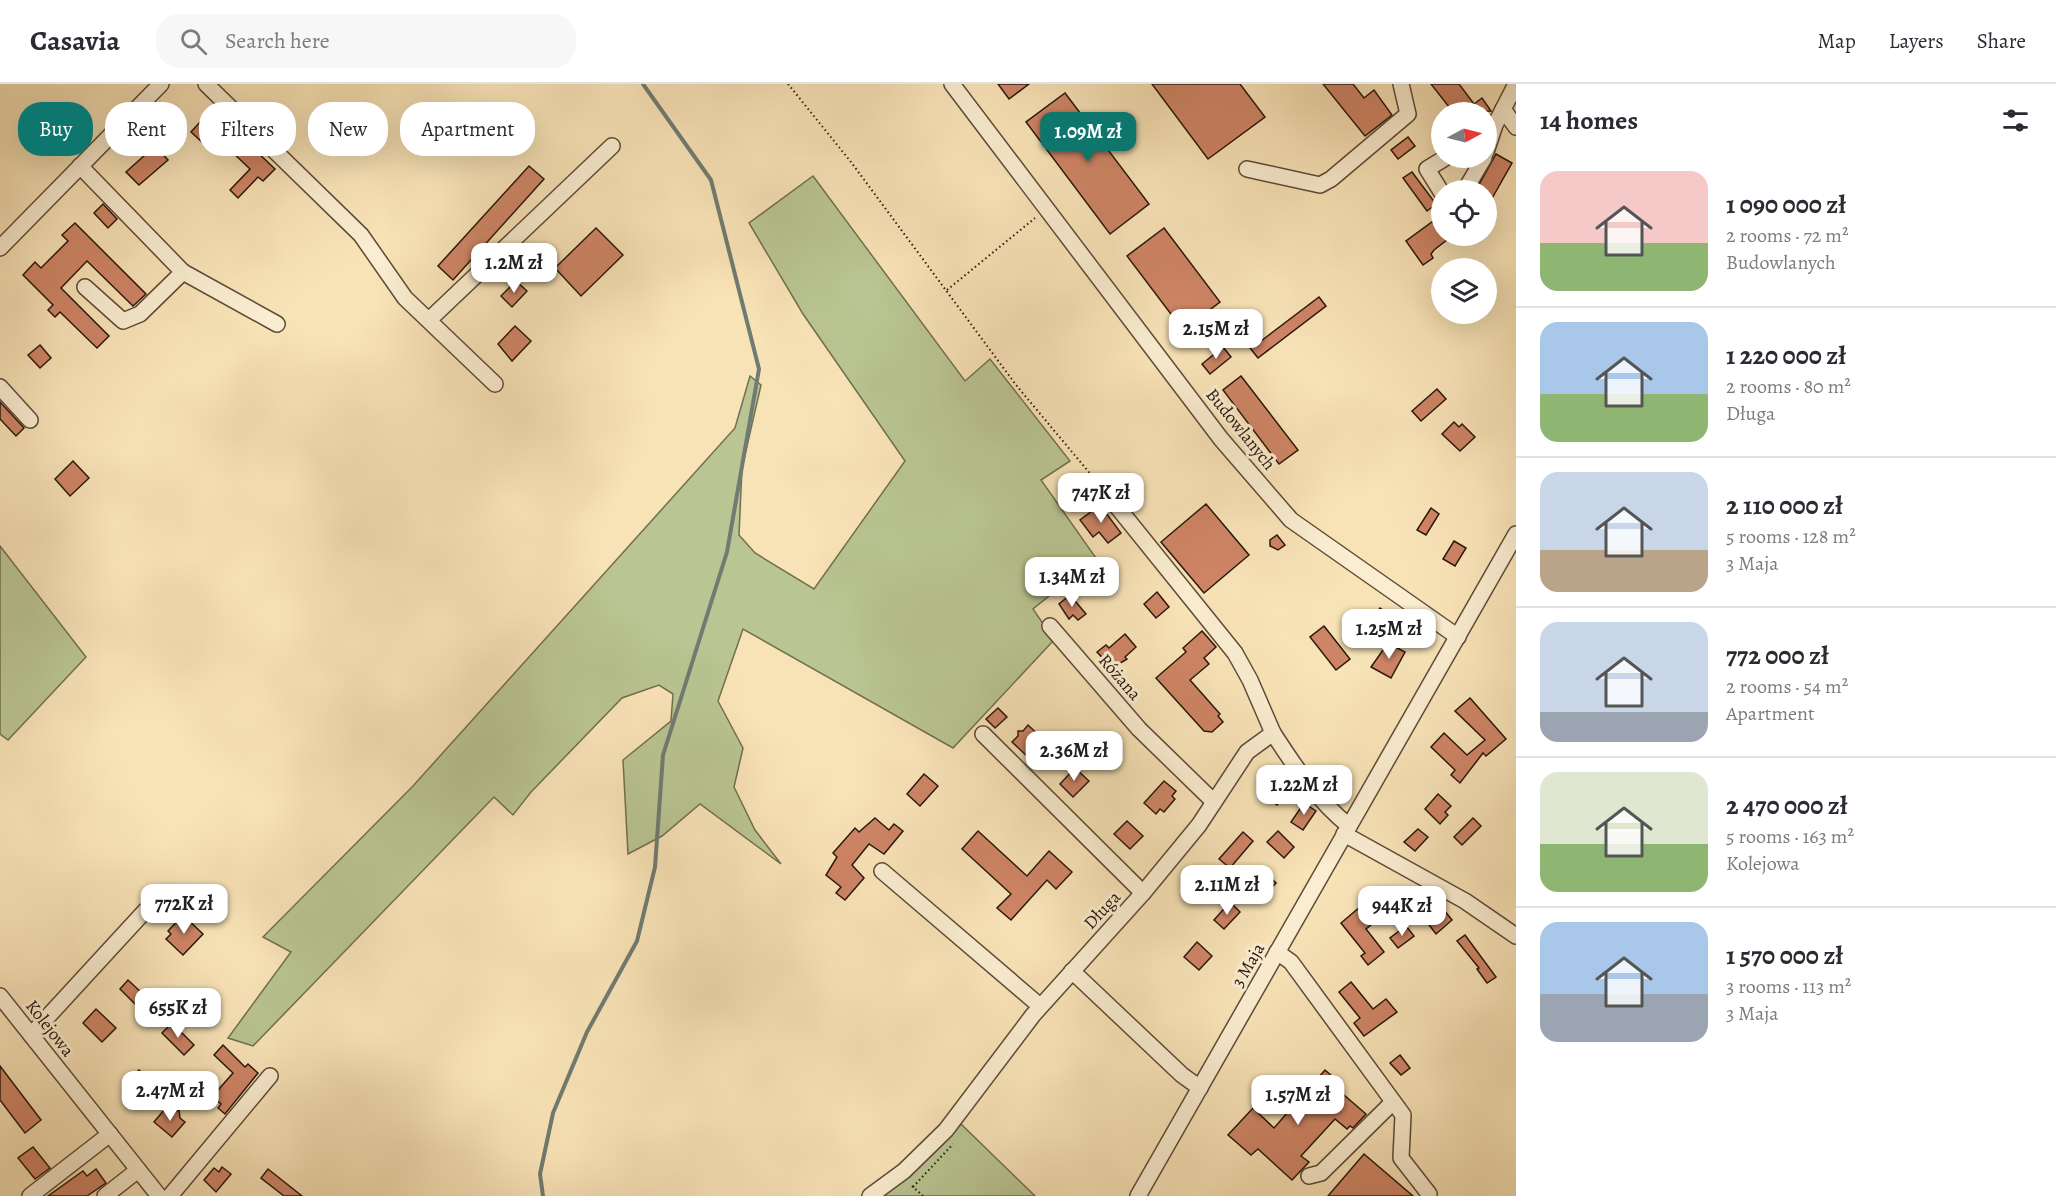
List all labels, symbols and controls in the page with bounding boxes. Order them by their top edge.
search box [156,14,576,68]
text: Casavia [30,22,120,60]
icon: search [177,25,210,58]
text: Search here [225,26,330,56]
text: Map [1817,27,1856,55]
text: Layers [1889,27,1944,55]
text: Share [1977,27,2026,55]
chip: Buy [18,102,93,156]
chip: Rent [105,102,187,156]
chip: Filters [199,102,296,156]
chip: New [308,102,388,156]
chip: Apartment [400,102,535,156]
north arrow [1431,102,1497,168]
map controls [1431,102,1497,324]
text: 14 homes [1540,103,1638,138]
icon: filters [1999,104,2032,137]
pin: 1.09M zł [1026,112,1150,163]
text: 1.09M zł [1054,118,1122,145]
button: locate [1431,180,1497,246]
text: 1 090 000 zł [1726,187,1846,222]
icon: home [1588,195,1660,267]
text: 2 rooms · 72 m² [1726,222,1848,249]
pin: 1.2M zł [459,243,569,294]
text: 1.2M zł [485,249,543,276]
text: Budowlanych [1726,249,1836,276]
button: layers [1431,258,1497,324]
pin: 2.15M zł [1154,309,1278,360]
text: 2.15M zł [1183,315,1249,342]
text: 1 220 000 zł [1726,338,1846,373]
icon: home [1588,346,1660,418]
text: 2 rooms · 80 m² [1726,373,1851,400]
street label: Budowlanych [1201,383,1282,475]
text: Długa [1726,400,1775,427]
pin: 747K zł [1046,473,1156,524]
text: 747K zł [1072,479,1130,506]
text: 2 110 000 zł [1726,488,1843,523]
icon: home [1588,496,1660,568]
text: 5 rooms · 128 m² [1726,523,1856,550]
text: 3 Maja [1726,550,1779,577]
pin: 1.34M zł [1010,557,1134,608]
text: 1.34M zł [1039,563,1105,590]
pin: 1.25M zł [1327,609,1451,660]
text: 1.25M zł [1356,615,1422,642]
text: 772 000 zł [1726,638,1829,673]
icon: home [1588,646,1660,718]
street label: Różana [1093,649,1147,706]
text: 2 rooms · 54 m² [1726,673,1848,700]
text: Apartment [1726,700,1815,727]
pin: 2.36M zł [1012,731,1136,782]
text: 2.36M zł [1040,737,1108,764]
pin: 1.22M zł [1242,765,1366,816]
text: 1.22M zł [1270,771,1338,798]
text: 2 470 000 zł [1726,788,1848,823]
icon: home [1588,796,1660,868]
text: 5 rooms · 163 m² [1726,823,1854,850]
text: Kolejowa [1726,850,1800,877]
pin: 2.11M zł [1165,865,1289,916]
text: 2.11M zł [1194,871,1260,898]
pin: 772K zł [129,884,239,935]
street label: Długa [1078,885,1126,934]
pin: 944K zł [1347,886,1457,937]
text: 772K zł [155,890,213,917]
text: 944K zł [1372,892,1432,919]
street label: 3 Maja [1226,938,1271,992]
text: 1 570 000 zł [1726,938,1843,973]
icon: home [1588,946,1660,1018]
text: 3 rooms · 113 m² [1726,973,1851,1000]
pin: 655K zł [123,988,233,1039]
text: 655K zł [149,994,207,1021]
street label: Kolejowa [20,995,80,1062]
text: 3 Maja [1726,1000,1779,1027]
pin: 2.47M zł [108,1071,232,1122]
pin: 1.57M zł [1236,1075,1360,1126]
text: 2.47M zł [136,1077,204,1104]
text: 1.57M zł [1265,1081,1331,1108]

